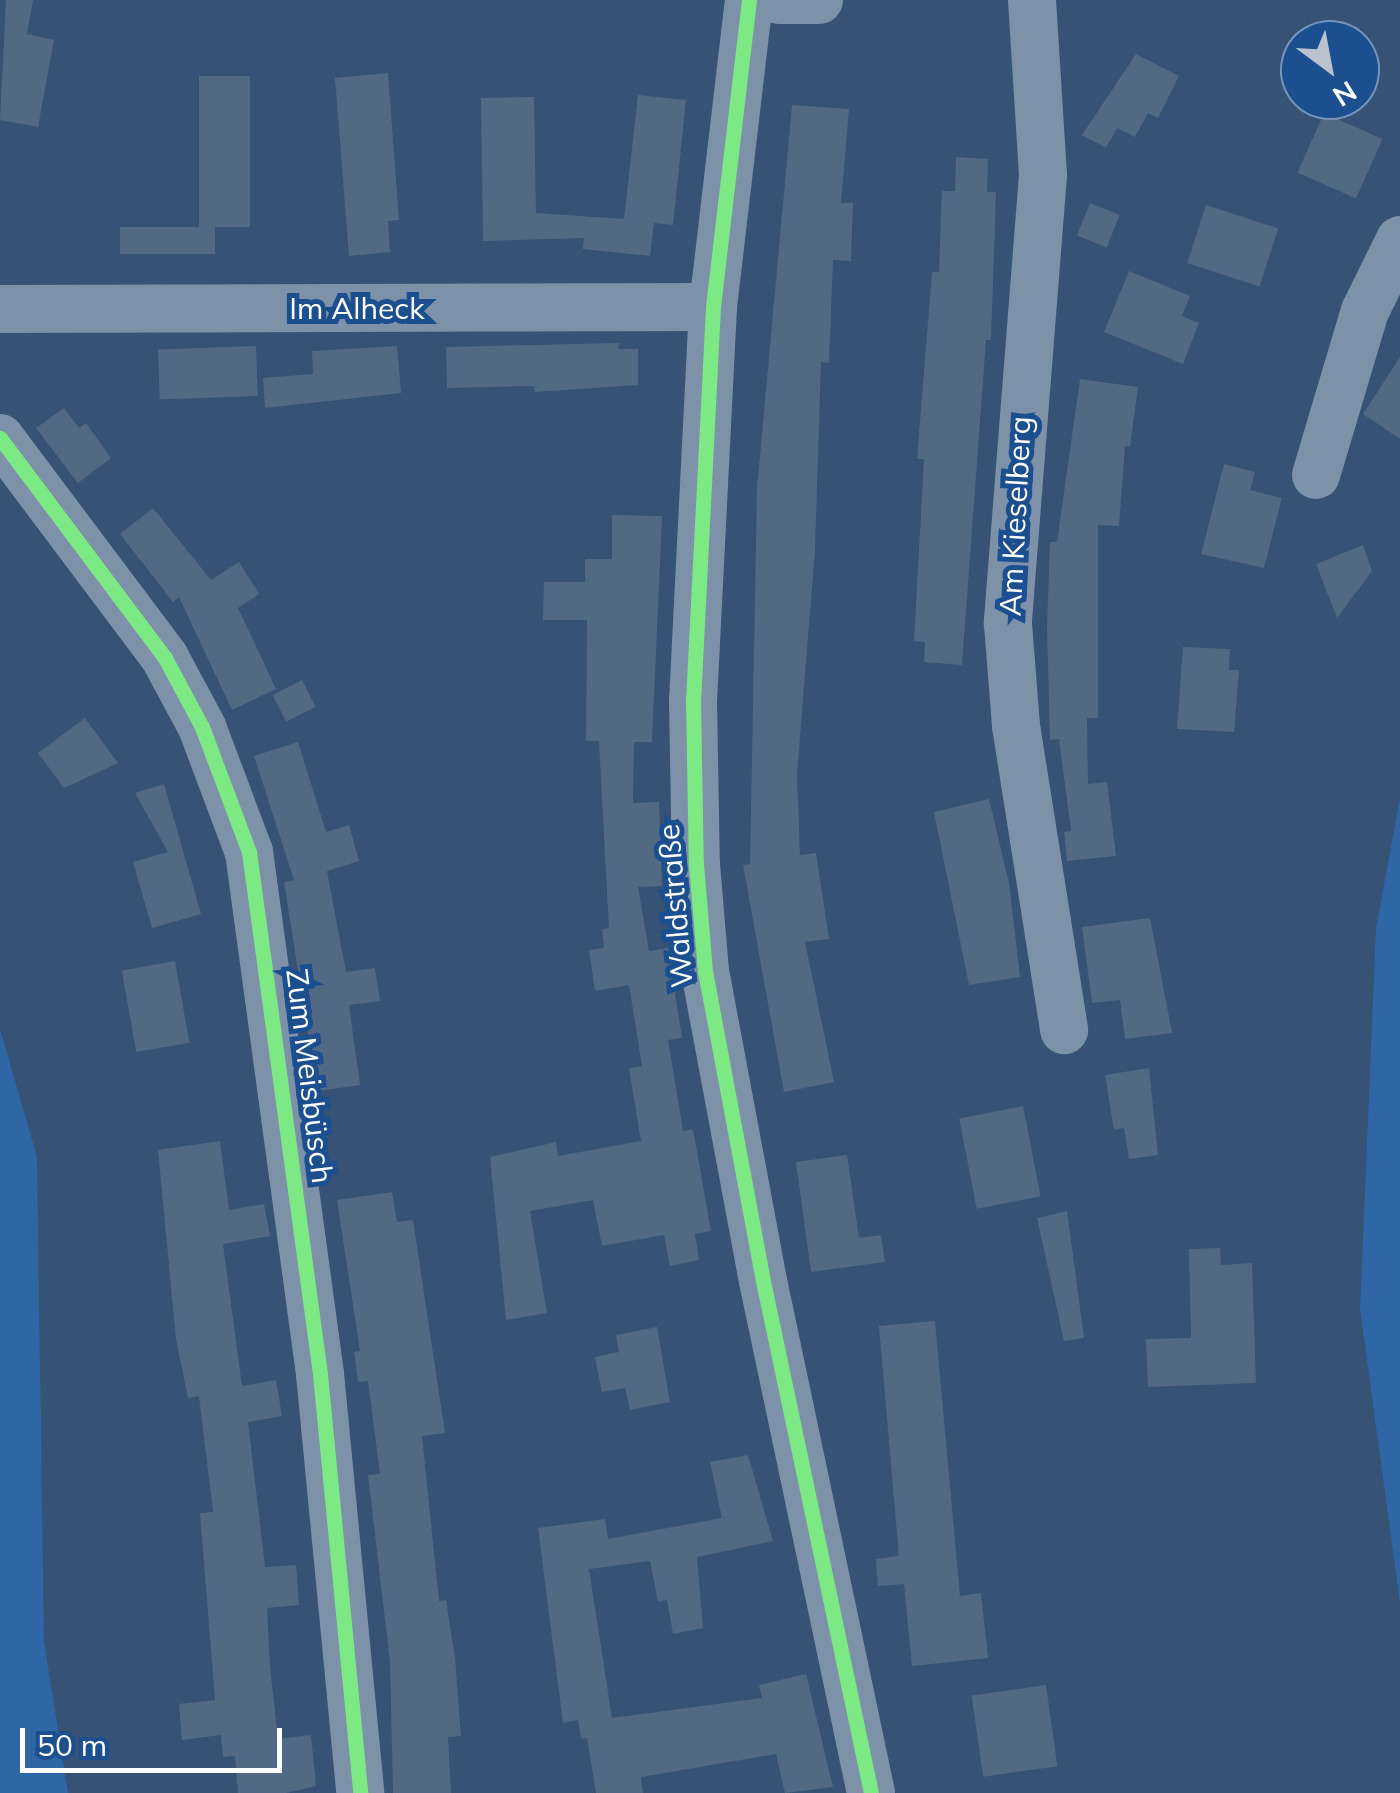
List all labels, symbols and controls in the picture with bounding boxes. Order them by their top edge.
north arrow [1280,20,1380,120]
text: N [1327,74,1363,115]
street label: Im Alheck [289,290,425,326]
street label: Am Kieselberg [992,415,1038,617]
street label: Waldstraße [650,823,700,989]
street label: Zum Meisbüsch [279,967,341,1185]
scale bar [25,1708,288,1770]
text: 50 m [37,1726,107,1764]

